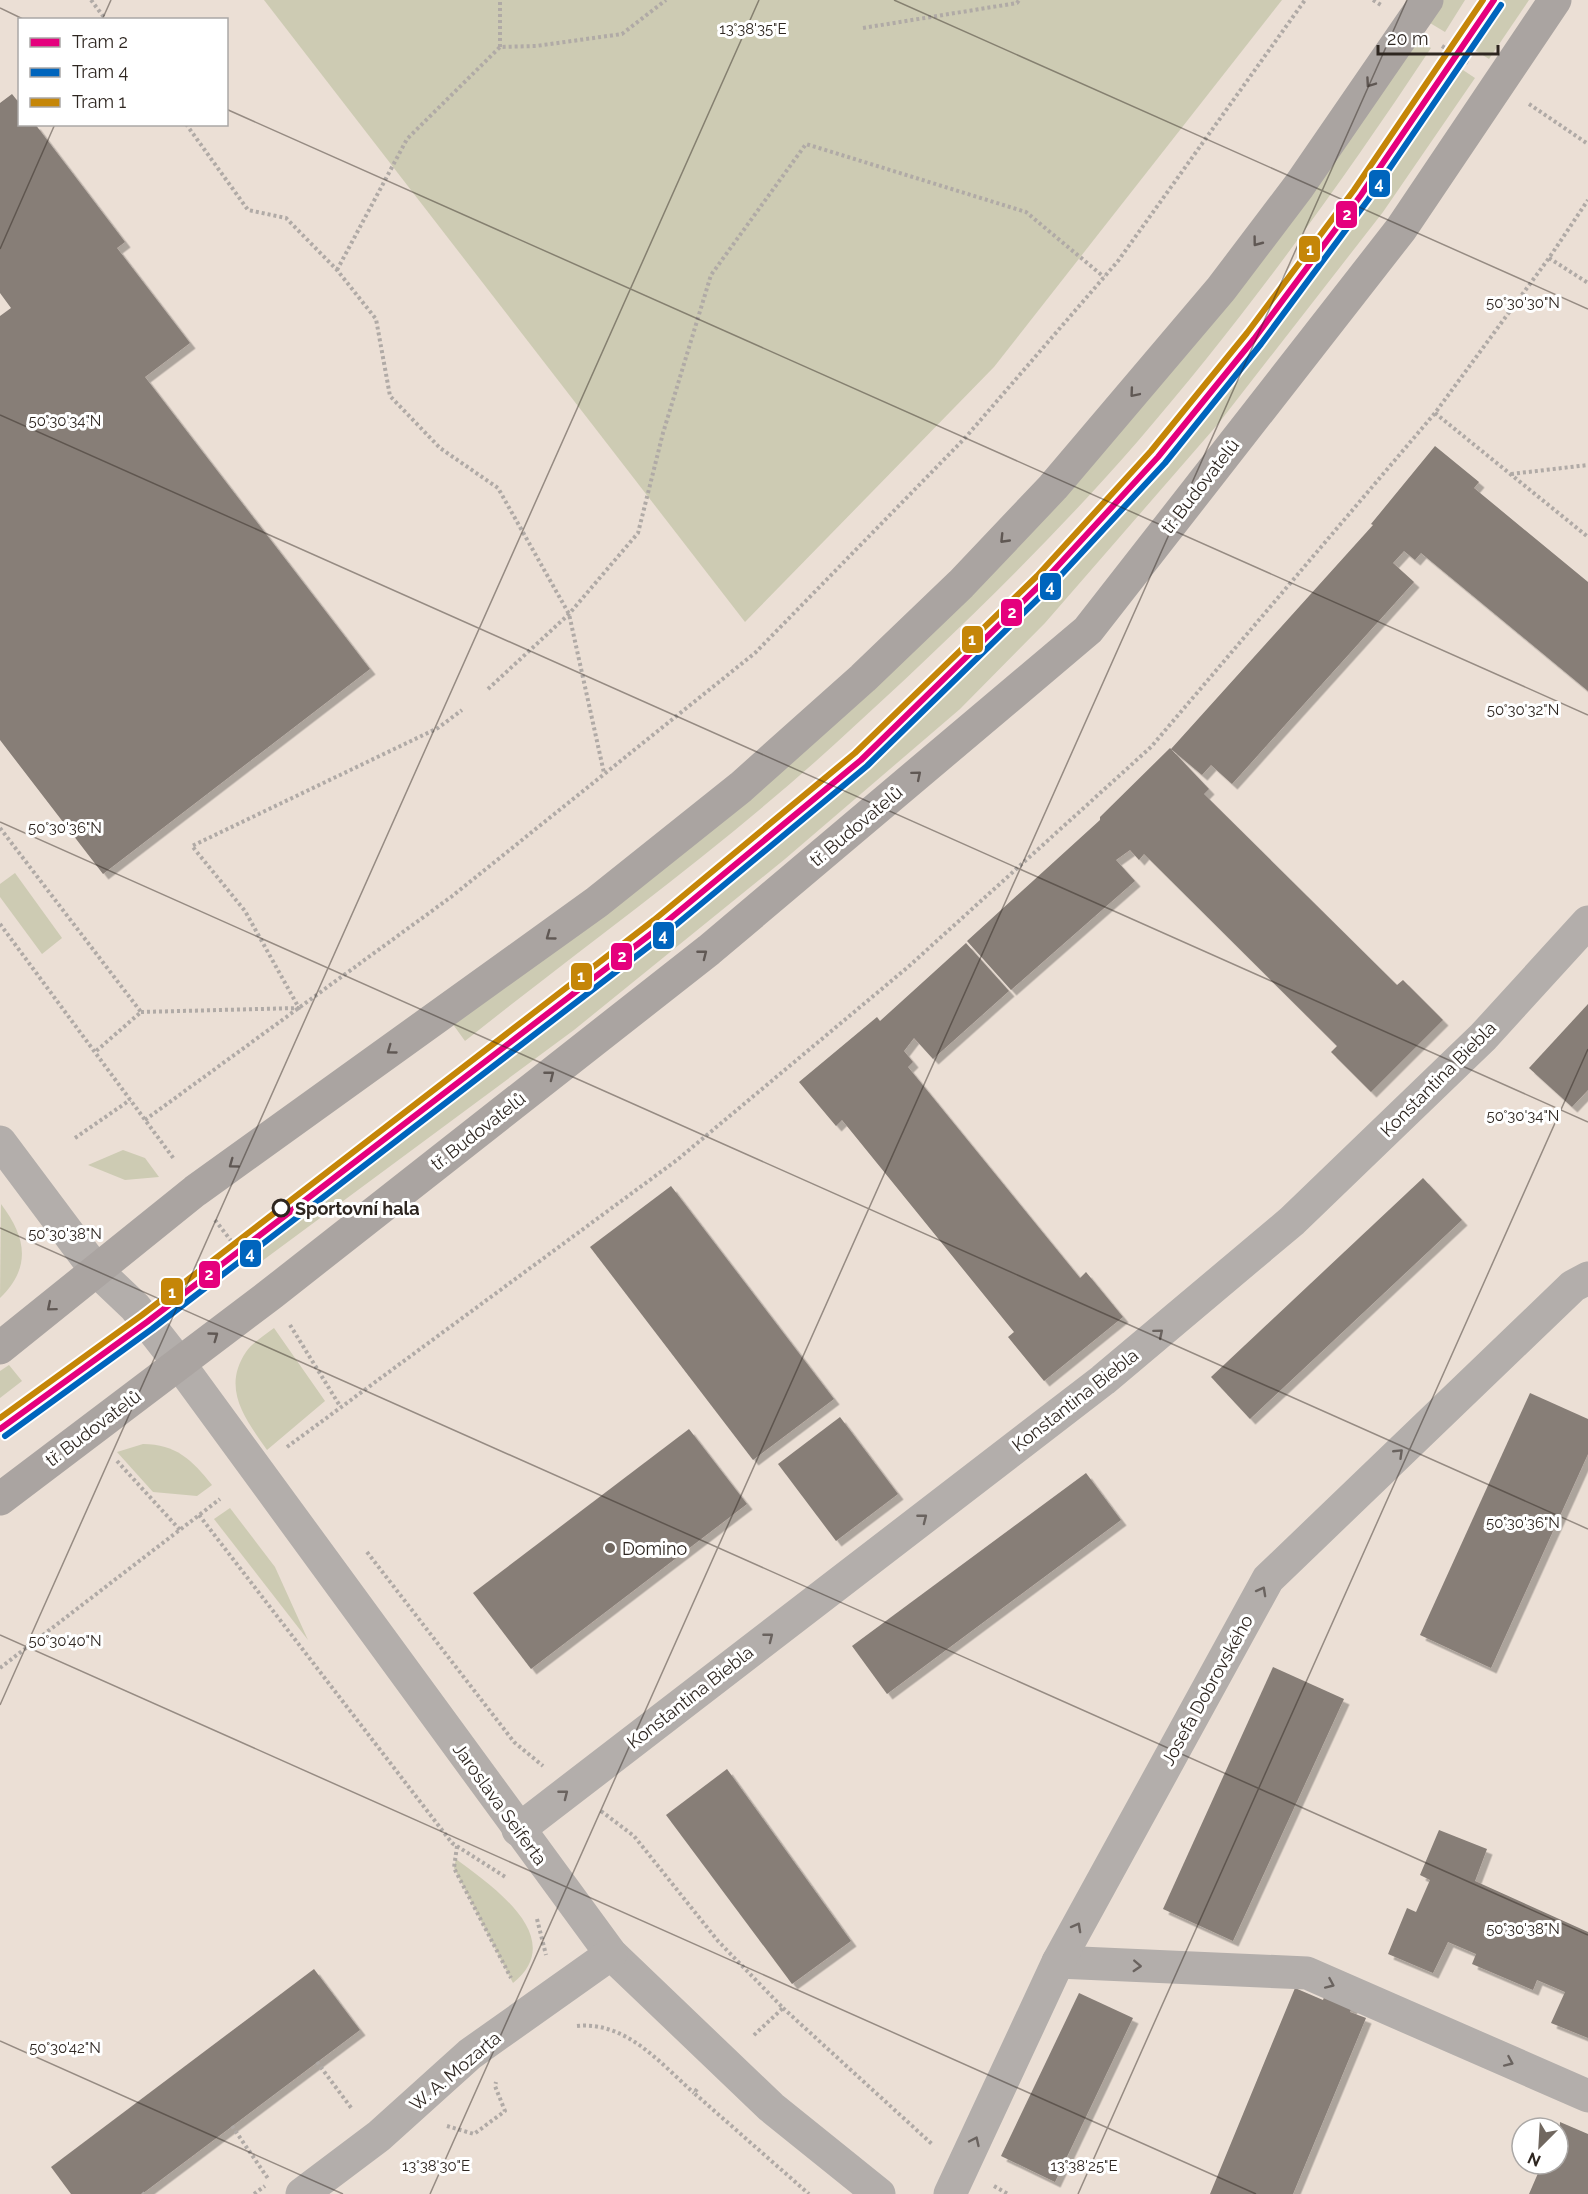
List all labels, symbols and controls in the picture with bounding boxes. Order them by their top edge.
legend [18,18,228,126]
scale bar [1378,18,1498,56]
text: 13°38'35"E [719,20,787,38]
text: 20 m [1387,28,1429,49]
text: Tram 2 [72,31,128,52]
text: Tram 4 [72,61,129,82]
one-way arrow [1366,76,1377,87]
text: Tram 1 [72,91,127,112]
line badge: 4 [1368,169,1391,198]
text: 4 [1374,174,1384,193]
line badge: 2 [1335,200,1358,229]
text: 2 [1342,205,1352,224]
one-way arrow [1253,235,1264,246]
line badge: 1 [1298,235,1321,263]
text: 1 [1306,240,1314,259]
text: 50°30'30"N [1486,294,1560,312]
one-way arrow [1130,386,1141,397]
text: 50°30'34"N [29,412,101,430]
street label: tř. Budovatelů [1157,435,1243,537]
one-way arrow [1001,531,1012,542]
line badge: 4 [1039,572,1062,601]
text: 4 [1045,577,1055,596]
line badge: 2 [1000,598,1023,627]
text: 2 [1007,603,1017,622]
line badge: 1 [961,625,984,654]
text: 1 [968,630,976,649]
text: 50°30'32"N [1487,701,1559,719]
one-way arrow [910,771,921,782]
street label: tř. Budovatelů [806,781,906,871]
text: 50°30'36"N [28,819,102,837]
line badge: 4 [652,921,675,950]
text: 4 [658,926,668,945]
one-way arrow [545,929,556,940]
line badge: 2 [610,942,633,971]
text: 2 [617,947,627,966]
one-way arrow [697,951,708,962]
line badge: 1 [570,962,593,991]
text: 1 [577,967,585,986]
street label: Konstantina Biebla [1376,1017,1500,1141]
one-way arrow [387,1043,398,1054]
one-way arrow [543,1071,554,1082]
street label: tř. Budovatelů [427,1088,529,1174]
text: 50°30'34"N [1487,1107,1559,1125]
one-way arrow [229,1156,240,1167]
place label: Sportovní hala [295,1198,420,1219]
marker: Sportovní hala [272,1199,290,1217]
text: 50°30'38"N [28,1225,102,1243]
line badge: 4 [239,1239,262,1268]
text: 4 [245,1244,255,1263]
line badge: 2 [198,1260,221,1289]
text: 2 [204,1265,214,1284]
line badge: 1 [160,1277,184,1306]
text: 1 [168,1283,176,1302]
one-way arrow [47,1300,58,1311]
one-way arrow [1152,1329,1163,1340]
one-way arrow [207,1332,218,1343]
street label: Konstantina Biebla [1008,1344,1142,1456]
street label: tř. Budovatelů [41,1385,145,1471]
one-way arrow [1393,1449,1403,1460]
one-way arrow [917,1514,928,1525]
text: 50°30'36"N [1486,1514,1560,1532]
place label: Domino [622,1538,688,1559]
marker: Domino [603,1541,617,1555]
one-way arrow [1255,1586,1266,1597]
street label: Josefa Dobrovského [1157,1611,1257,1769]
text: 50°30'40"N [29,1632,102,1650]
one-way arrow [762,1633,773,1644]
street label: Konstantina Biebla [623,1641,757,1753]
street label: Jaroslava Seiferta [449,1739,551,1869]
one-way arrow [557,1790,568,1801]
text: 50°30'38"N [1486,1920,1560,1938]
one-way arrow [1070,1923,1081,1934]
one-way arrow [1133,1959,1142,1972]
one-way arrow [1324,1976,1335,1988]
street label: W. A. Mozarta [405,2027,505,2115]
text: 50°30'42"N [29,2039,101,2057]
one-way arrow [1502,2054,1513,2066]
north arrow [1510,2116,1570,2176]
one-way arrow [967,2136,979,2147]
text: N [1525,2148,1544,2170]
text: 13°38'30"E [402,2157,470,2175]
text: 13°38'25"E [1050,2157,1118,2175]

